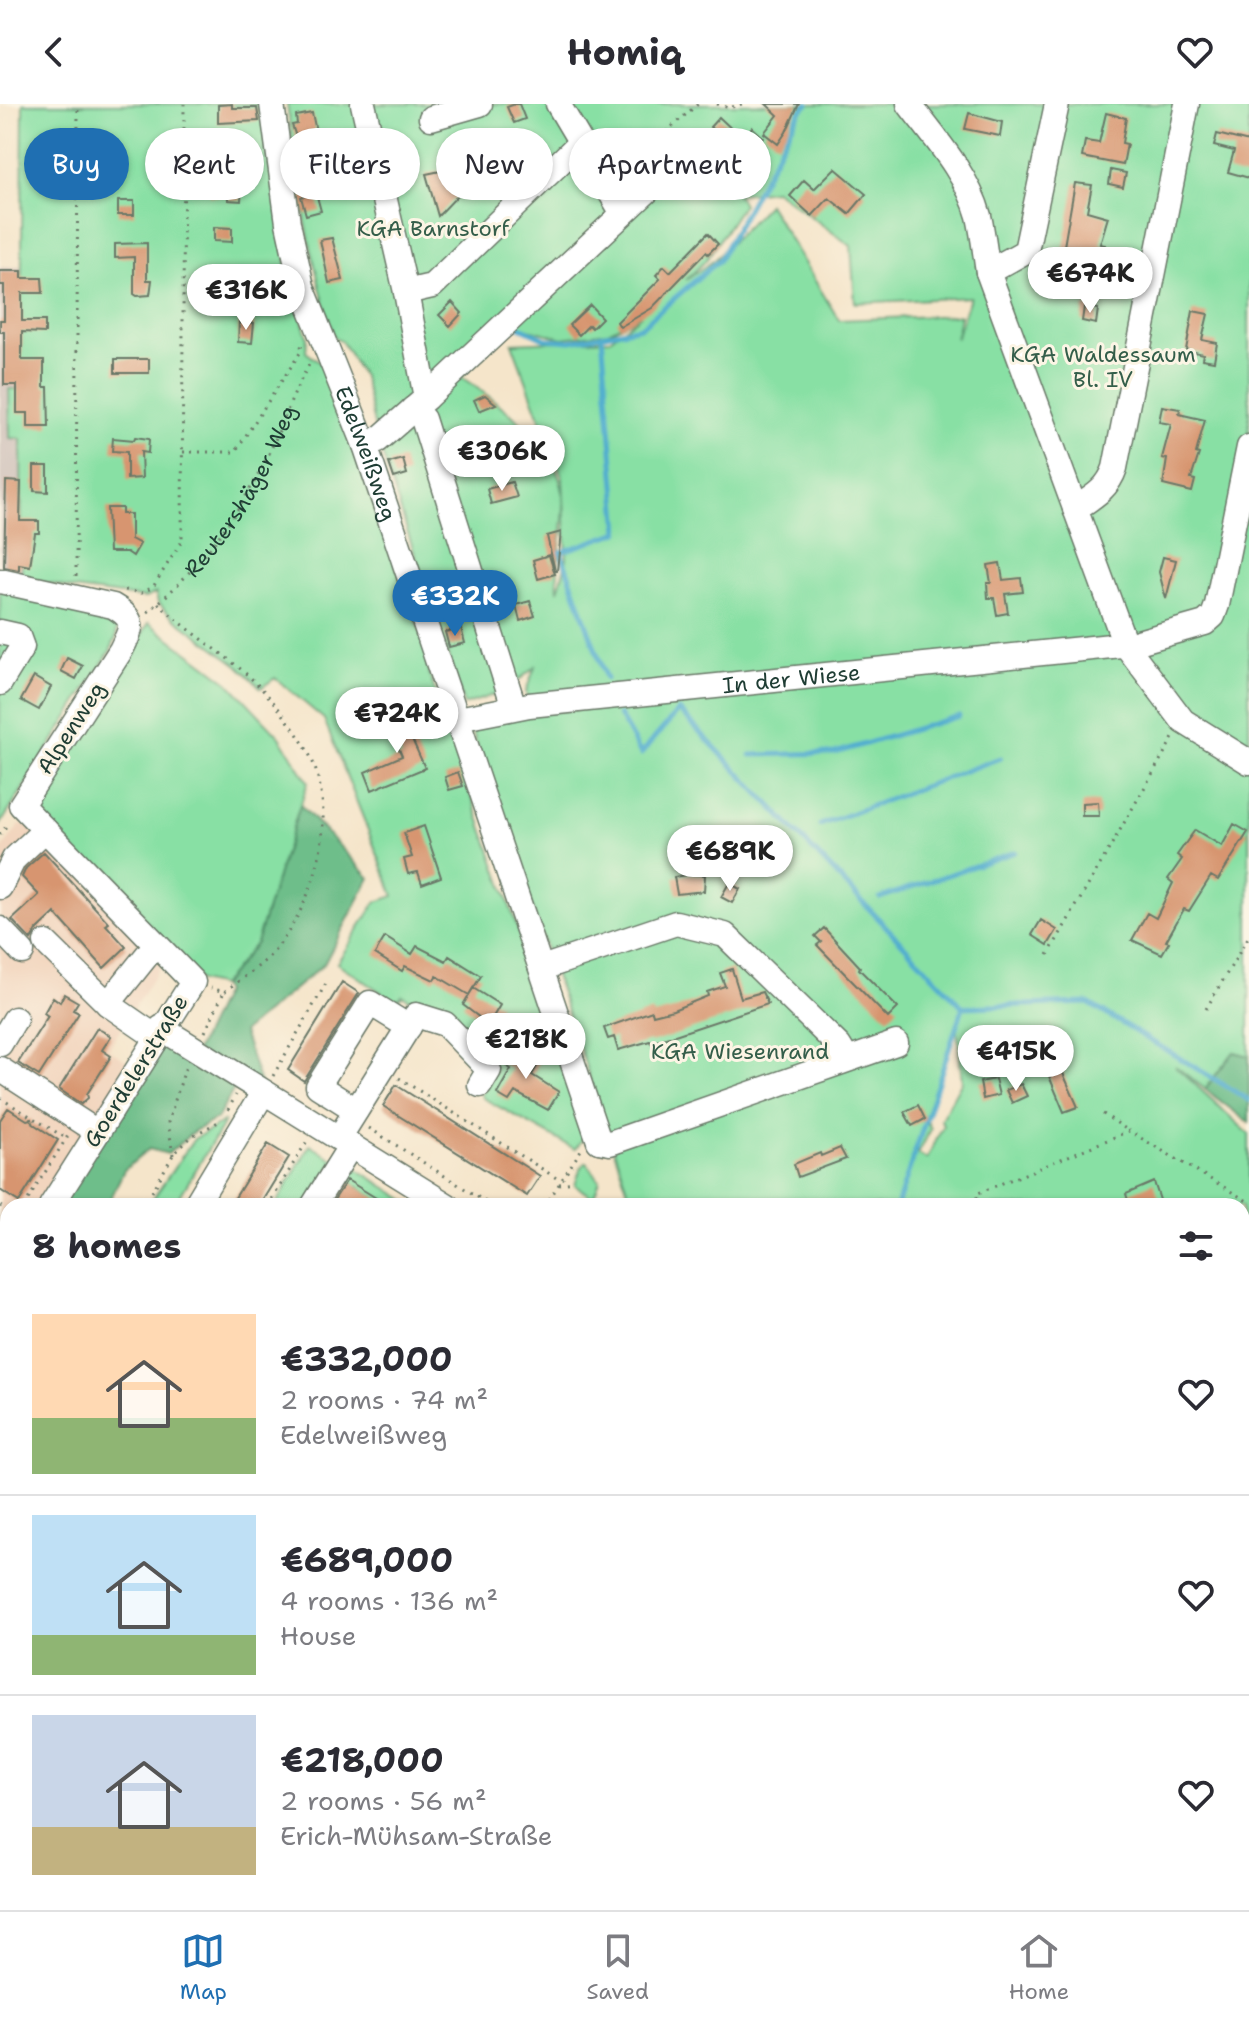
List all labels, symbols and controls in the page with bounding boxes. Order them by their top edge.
text: Homiq [567,28,682,77]
icon: back [32,30,76,74]
icon: heart [1173,30,1217,74]
chip: Buy [24,128,129,200]
chip: Rent [145,128,264,200]
chip: Filters [280,128,420,200]
chip: New [436,128,553,200]
chip: Apartment [569,128,771,200]
park label: KGA Barnstorf [357,214,510,243]
pin: €674K [1034,247,1146,315]
text: €674K [1046,255,1134,290]
pin: €316K [190,264,302,332]
text: €316K [205,272,287,307]
park label: KGA Waldessaum Bl. IV [1010,340,1196,394]
street label: Edelweißweg [328,382,404,525]
street label: Reutershäger Weg [177,401,302,583]
pin: €306K [446,425,558,493]
text: €306K [457,433,547,468]
pin: €332K [399,570,511,638]
text: €332K [410,578,500,613]
street label: In der Wiese [721,657,862,700]
street label: Alpenweg [30,676,112,780]
pin: €724K [341,687,453,755]
text: €724K [353,695,441,730]
pin: €689K [674,825,786,893]
text: €689K [685,833,775,868]
street label: Goerdelerstraße [77,989,195,1153]
pin: €218K [470,1013,582,1081]
text: €218K [485,1021,567,1056]
pin: €415K [960,1025,1072,1093]
text: €415K [976,1033,1056,1068]
park label: KGA Wiesenrand [651,1037,829,1066]
text: 8 homes [32,1223,181,1269]
icon: filters [1174,1224,1218,1268]
text: €332,000 [280,1336,453,1382]
icon: home [96,1346,192,1442]
icon: heart [1174,1372,1218,1416]
text: 2 rooms · 74 m² [280,1382,488,1417]
text: Edelweißweg [280,1417,447,1452]
text: €689,000 [280,1537,453,1583]
icon: home [96,1547,192,1643]
icon: heart [1174,1573,1218,1617]
text: 4 rooms · 136 m² [280,1583,498,1618]
text: House [280,1618,356,1653]
text: €218,000 [280,1737,444,1783]
icon: home [96,1747,192,1843]
icon: heart [1174,1773,1218,1817]
text: 2 rooms · 56 m² [280,1783,487,1818]
text: Erich-Mühsam-Straße [280,1818,553,1853]
tab: Map [180,1929,227,2006]
tab: Saved [587,1929,649,2006]
tab: Home [1009,1929,1069,2006]

